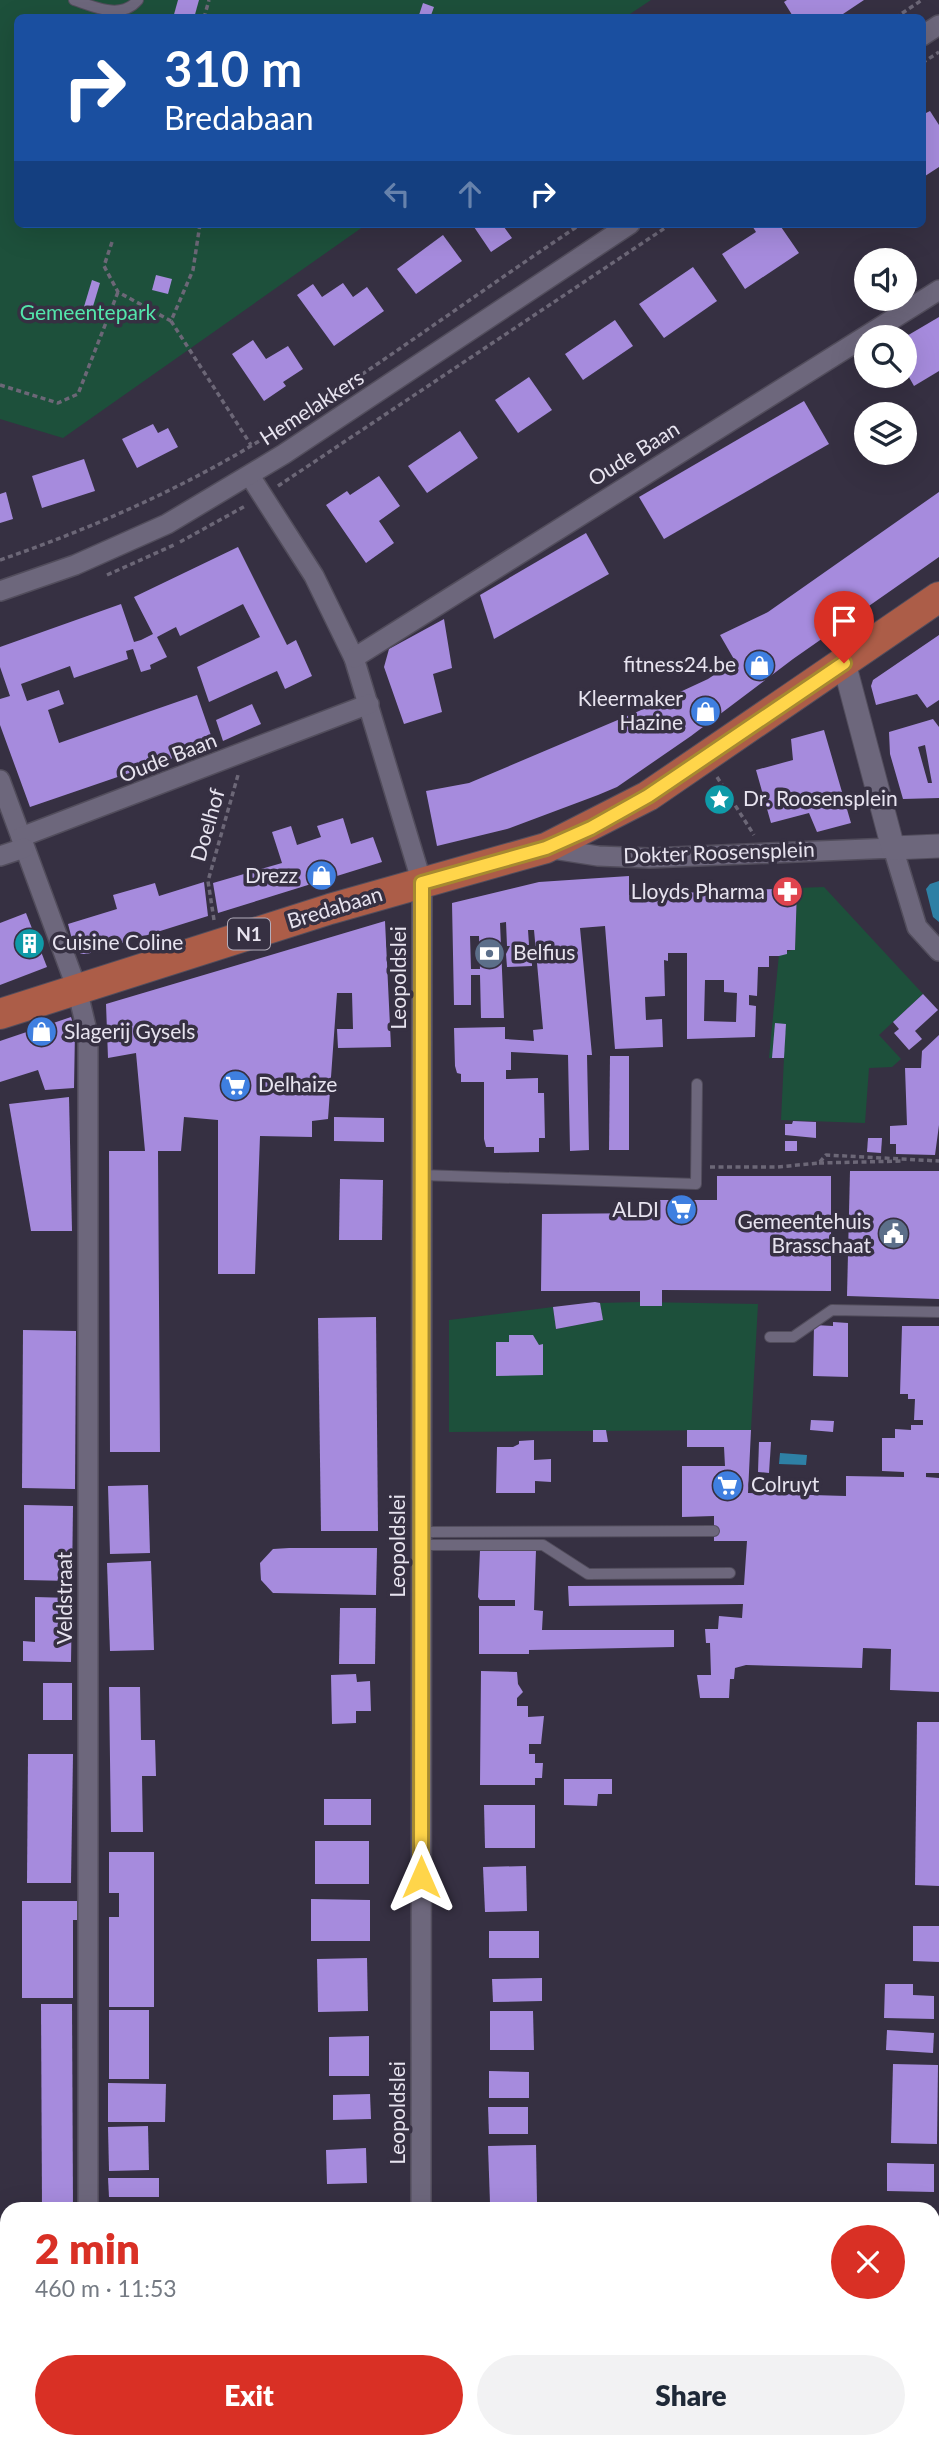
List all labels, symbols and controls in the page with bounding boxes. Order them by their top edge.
text: 310 m [164,39,302,97]
icon: right [49,42,140,133]
text: Bredabaan [164,98,314,137]
icon: left [378,175,416,213]
icon: ahead [451,175,489,213]
icon: right [524,175,562,213]
map controls [854,248,917,465]
button: sound [854,248,917,311]
park label: Gemeentepark [20,299,157,324]
button: search [854,325,917,388]
street label: Hemelakkers [254,364,368,450]
button: layers [854,402,917,465]
street label: Oude Baan [583,415,683,491]
pin [814,591,874,663]
icon: arrive [825,602,863,640]
shop icon: fitness24.be [742,648,776,682]
place label: fitness24.be [623,651,736,676]
place label: Kleermaker Hazine [578,685,683,734]
shop icon: Kleermaker Hazine [689,694,723,728]
street label: Oude Baan [115,727,220,787]
place icon: Dr. Roosensplein [703,782,737,816]
street label: Doelhof [184,785,229,864]
place label: Dr. Roosensplein [743,785,898,810]
street label: Dokter Roosensplein [623,836,815,867]
shop icon: Drezz [304,859,338,893]
place label: Drezz [245,862,298,887]
pharmacy icon: Lloyds Pharma [771,875,805,909]
place label: Lloyds Pharma [631,878,765,903]
street label: Bredabaan [284,880,385,933]
road number: N1 [228,918,270,950]
building icon: Cuisine Coline [12,926,46,960]
street label: Leopoldslei [385,926,410,1030]
place label: Cuisine Coline [52,929,183,954]
bank icon: Belfius [473,936,507,970]
place label: Belfius [513,939,575,964]
shop icon: Slagerij Gysels [24,1015,58,1049]
place label: Slagerij Gysels [64,1018,195,1043]
supermarket icon: Delhaize [218,1068,252,1102]
place label: Delhaize [258,1071,337,1096]
supermarket icon: ALDI [665,1193,699,1227]
place label: ALDI [612,1196,659,1221]
place label: Gemeentehuis Brasschaat [738,1208,871,1257]
public building icon: Gemeentehuis Brasschaat [877,1217,911,1251]
supermarket icon: Colruyt [711,1468,745,1502]
place label: Colruyt [751,1471,820,1496]
street label: Leopoldslei [384,1494,409,1598]
street label: Veldstraat [51,1551,76,1644]
position arrow [384,1840,458,1914]
street label: Leopoldslei [384,2061,409,2165]
text: 2 min [35,2223,140,2273]
button: close [831,2225,905,2299]
text: 460 m · 11:53 [35,2274,177,2302]
button: Exit [35,2355,463,2435]
button: Share [477,2355,905,2435]

